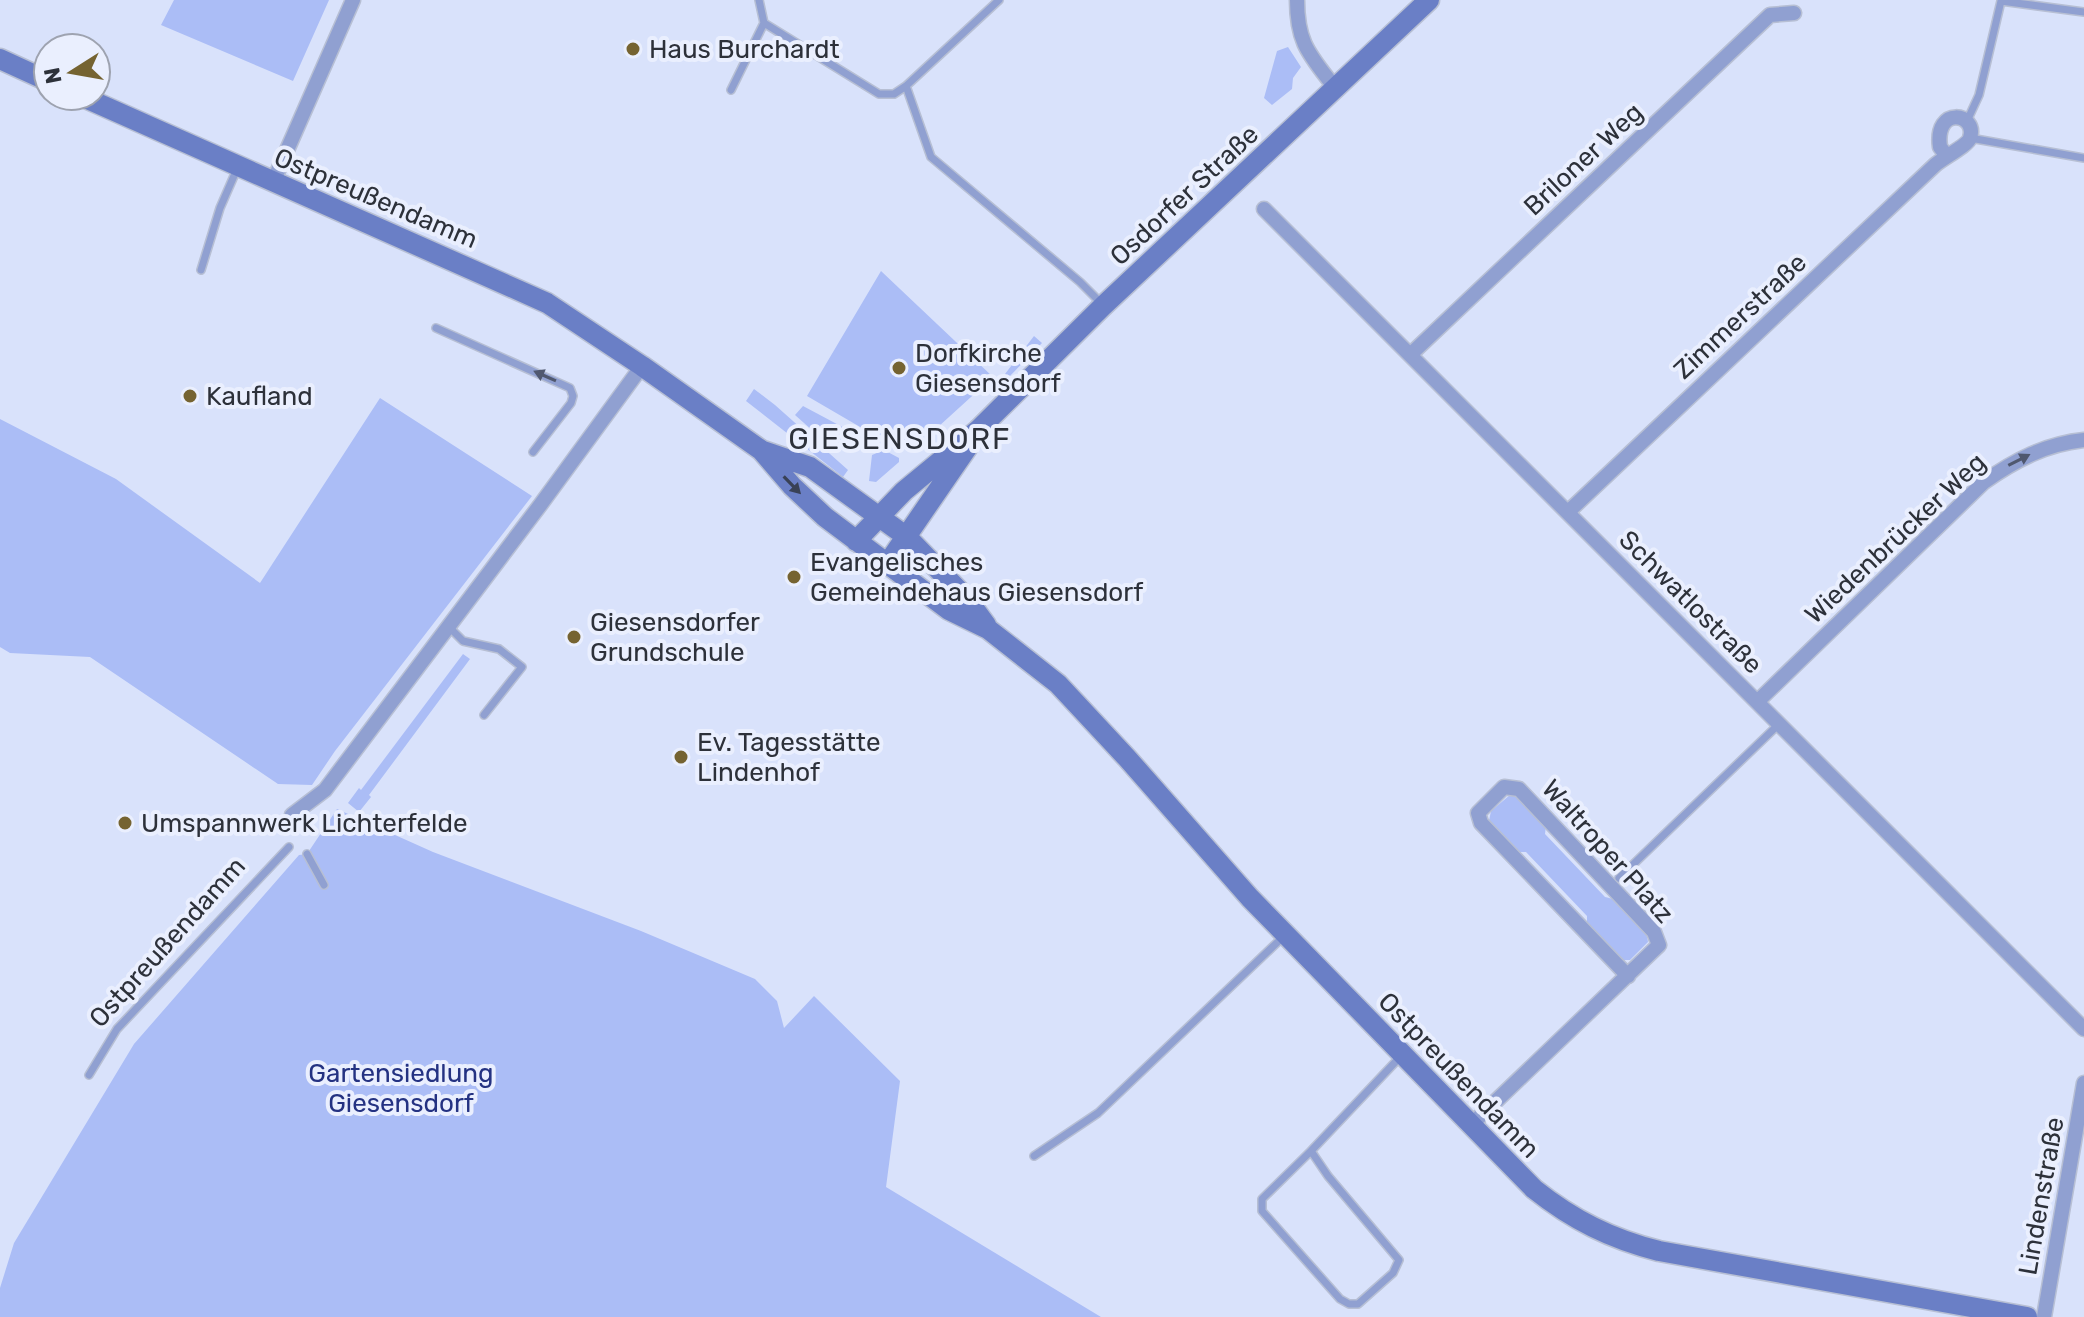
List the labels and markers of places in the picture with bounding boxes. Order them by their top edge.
place label: Haus Burchardt [649,34,840,65]
marker: Haus Burchardt [624,40,642,58]
place label: Dorfkirche Giesensdorf [915,338,1061,399]
marker: Dorfkirche Giesensdorf [890,359,908,377]
place label: Kaufland [206,381,313,412]
marker: Kaufland [181,387,199,405]
place label: Evangelisches Gemeindehaus Giesensdorf [810,547,1143,608]
marker: Evangelisches Gemeindehaus Giesensdorf [785,568,803,586]
place label: Giesensdorfer Grundschule [590,607,760,668]
marker: Giesensdorfer Grundschule [565,628,583,646]
place label: Ev. Tagesstätte Lindenhof [697,727,881,788]
marker: Ev. Tagesstätte Lindenhof [672,748,690,766]
place label: Umspannwerk Lichterfelde [141,808,467,839]
marker: Umspannwerk Lichterfelde [116,814,134,832]

